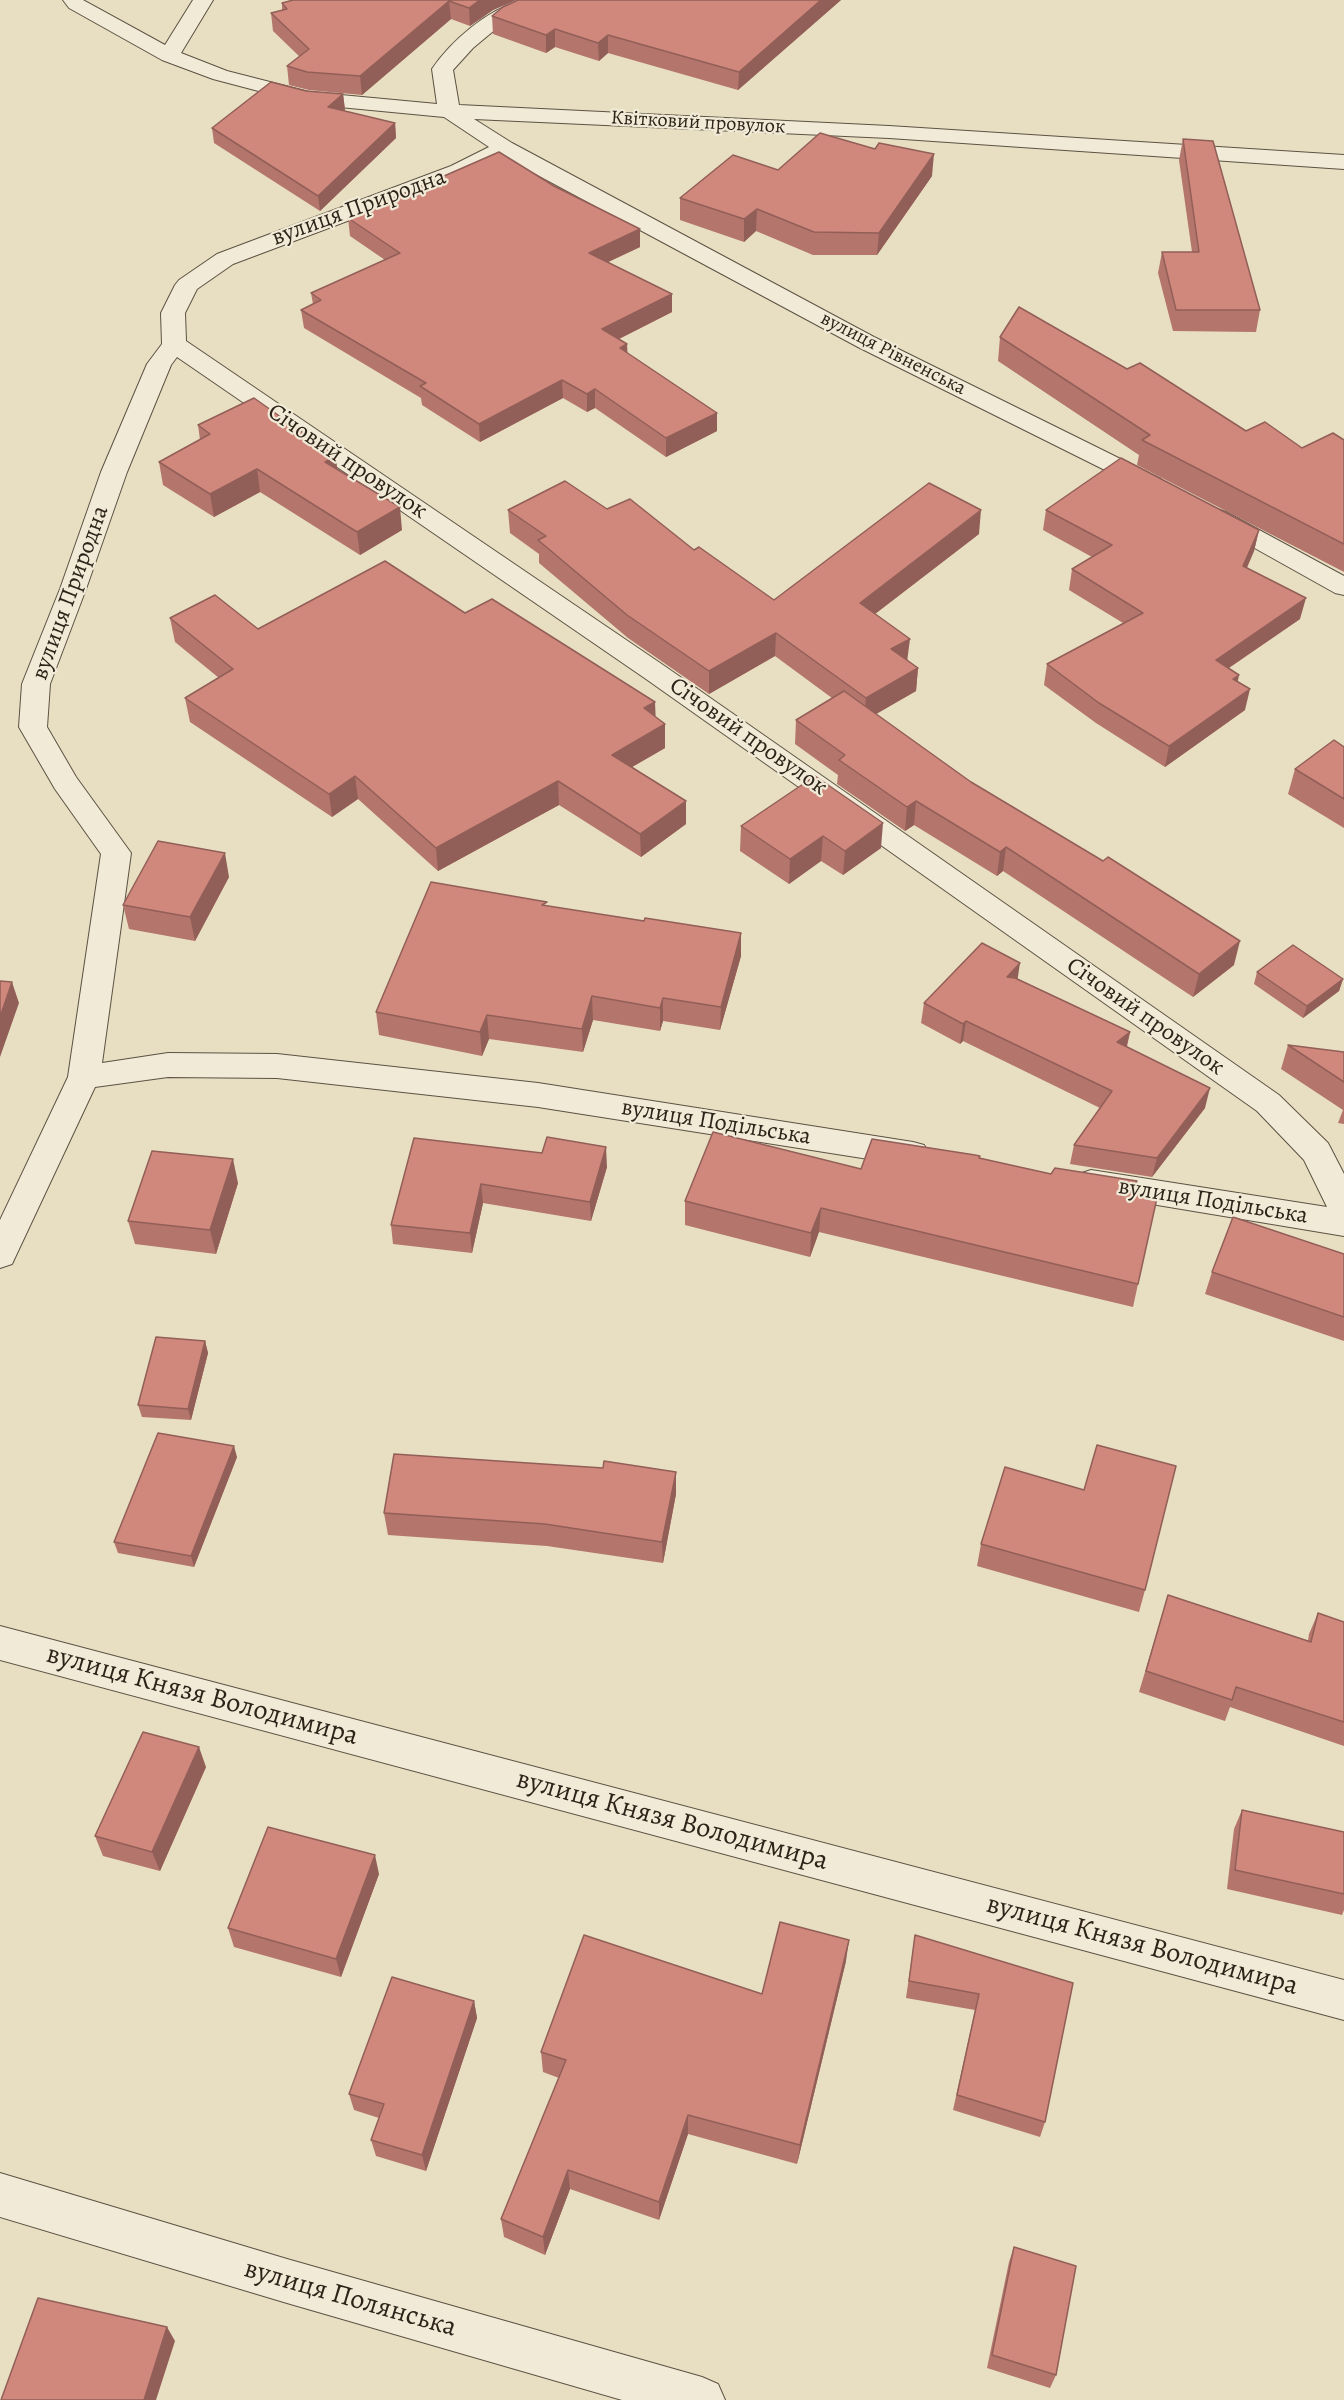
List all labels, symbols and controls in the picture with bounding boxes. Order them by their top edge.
street label: Квітковий провулок [610,106,786,140]
street label: вулиця Природна [268,163,450,253]
street label: вулиця Рівненська [816,307,970,401]
street label: Січовий провулок [262,398,432,526]
street label: вулиця Природна [26,502,116,684]
street label: Січовий провулок [663,672,833,802]
street label: Січовий провулок [1060,952,1230,1082]
street label: вулиця Подільська [619,1094,813,1152]
street label: вулиця Подільська [1116,1173,1310,1231]
street label: вулиця Князя Володимира [42,1638,362,1754]
street label: вулиця Князя Володимира [512,1763,832,1879]
street label: вулиця Князя Володимира [982,1888,1302,2004]
street label: вулиця Полянська [240,2253,460,2345]

